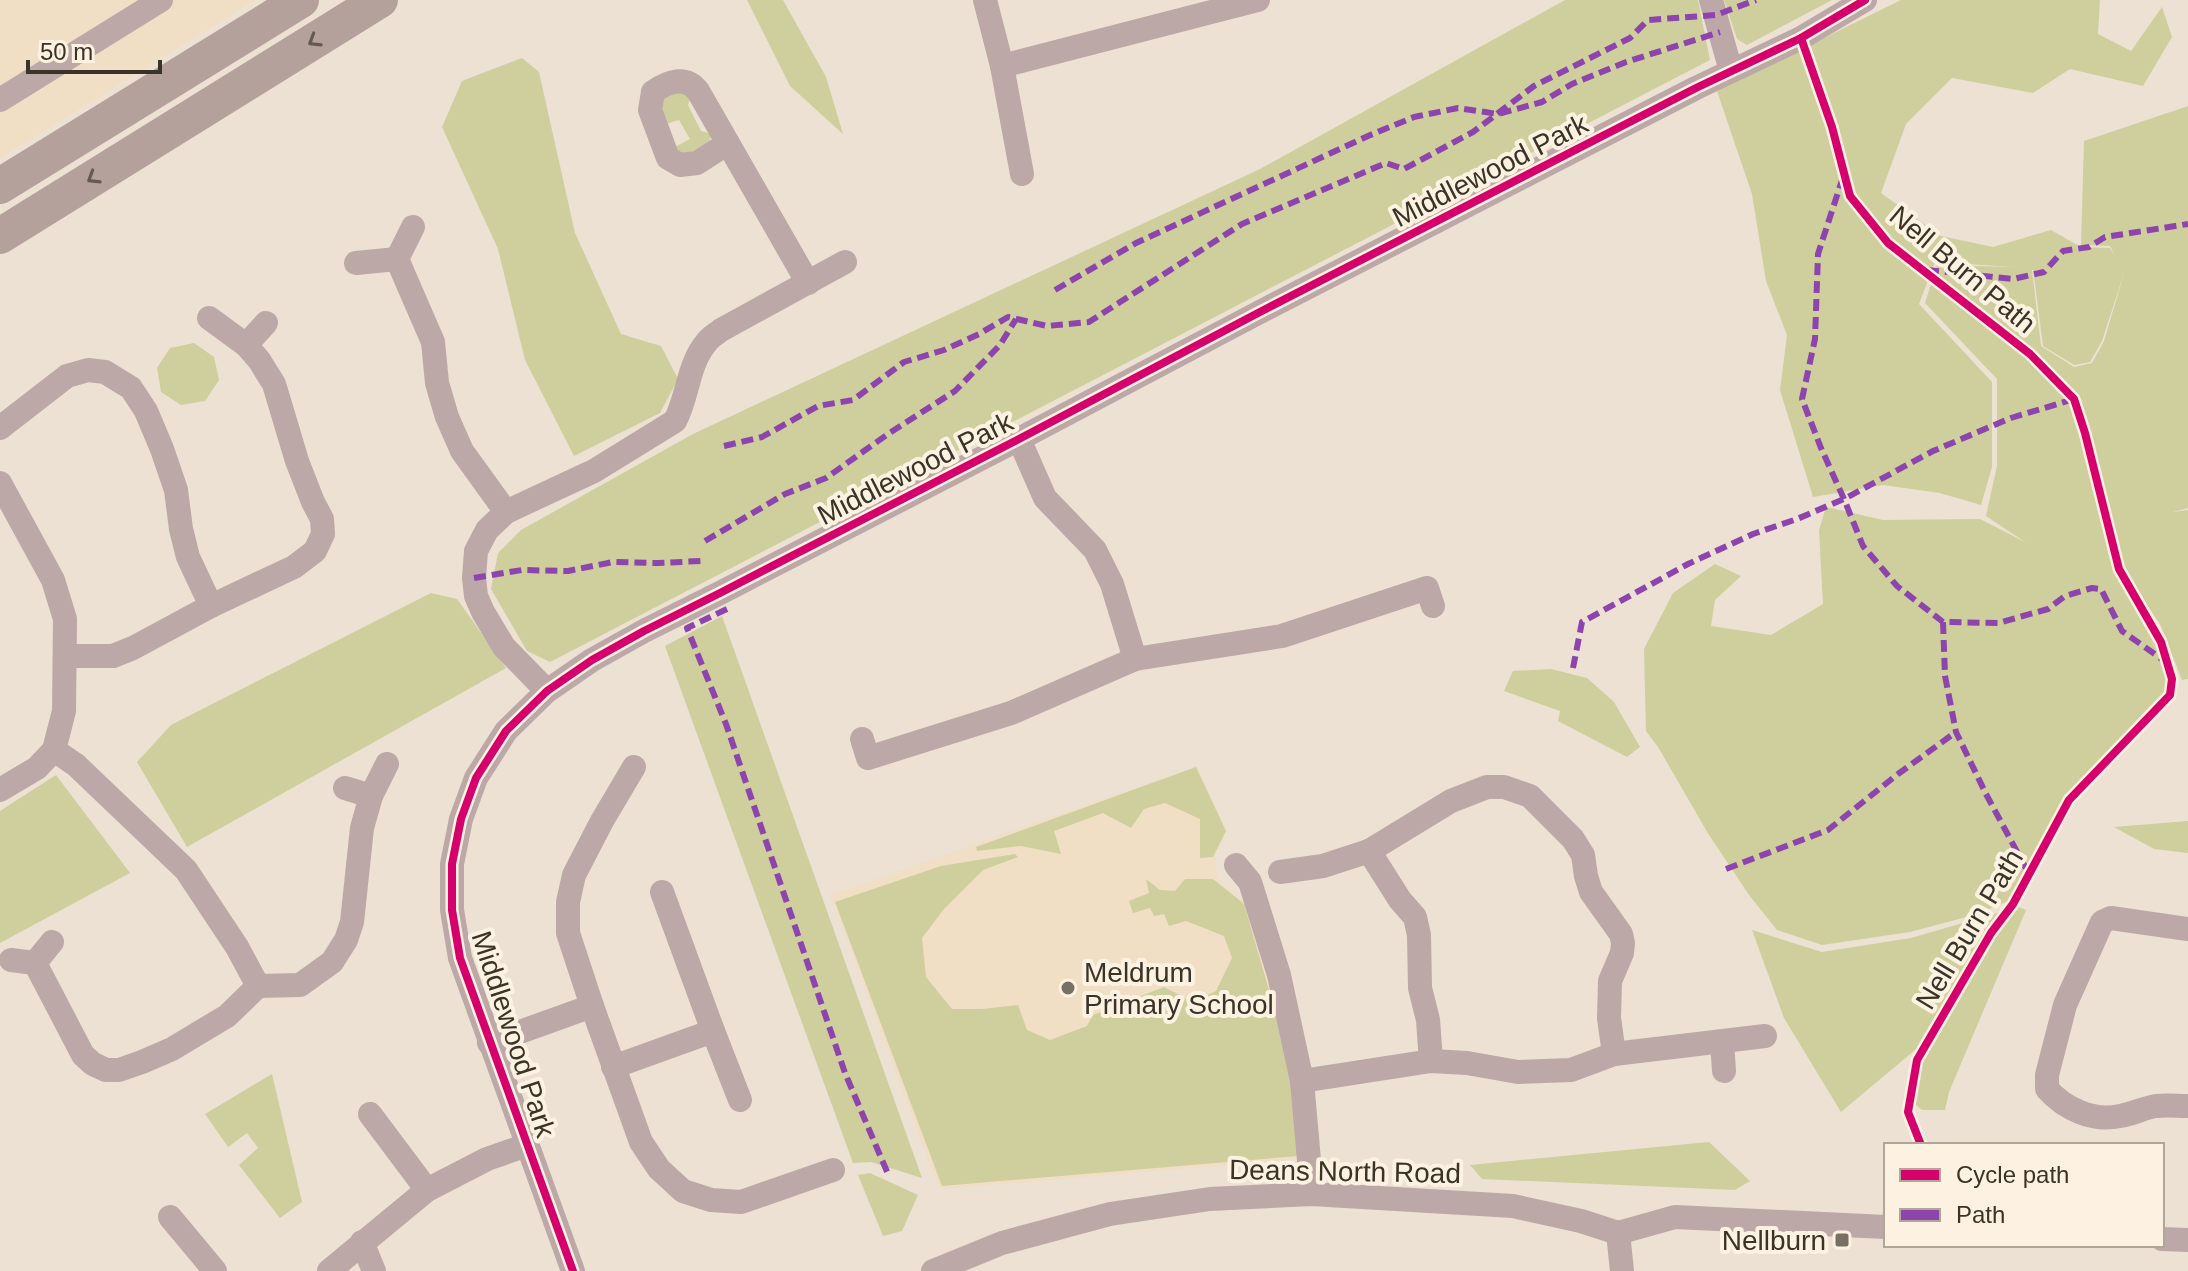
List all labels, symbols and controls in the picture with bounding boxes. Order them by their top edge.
scale bar [28,24,160,74]
one-way arrow [308,32,323,47]
text: 50 m [40,38,93,65]
street label: Middlewood Park [1388,107,1594,233]
one-way arrow [87,169,102,184]
street label: Nell Burn Path [1884,199,2042,339]
street label: Middlewood Park [813,405,1019,531]
street label: Nell Burn Path [1910,844,2029,1015]
street label: Middlewood Park [466,927,562,1142]
place label: Meldrum Primary School [1084,957,1274,1020]
marker: Meldrum Primary School [1059,979,1077,997]
legend [1884,1143,2164,1247]
street label: Deans North Road [1229,1154,1461,1189]
text: Cycle path [1956,1161,2069,1188]
text: Path [1956,1201,2005,1228]
place label: Nellburn [1722,1225,1826,1256]
marker: Nellburn [1833,1231,1851,1249]

